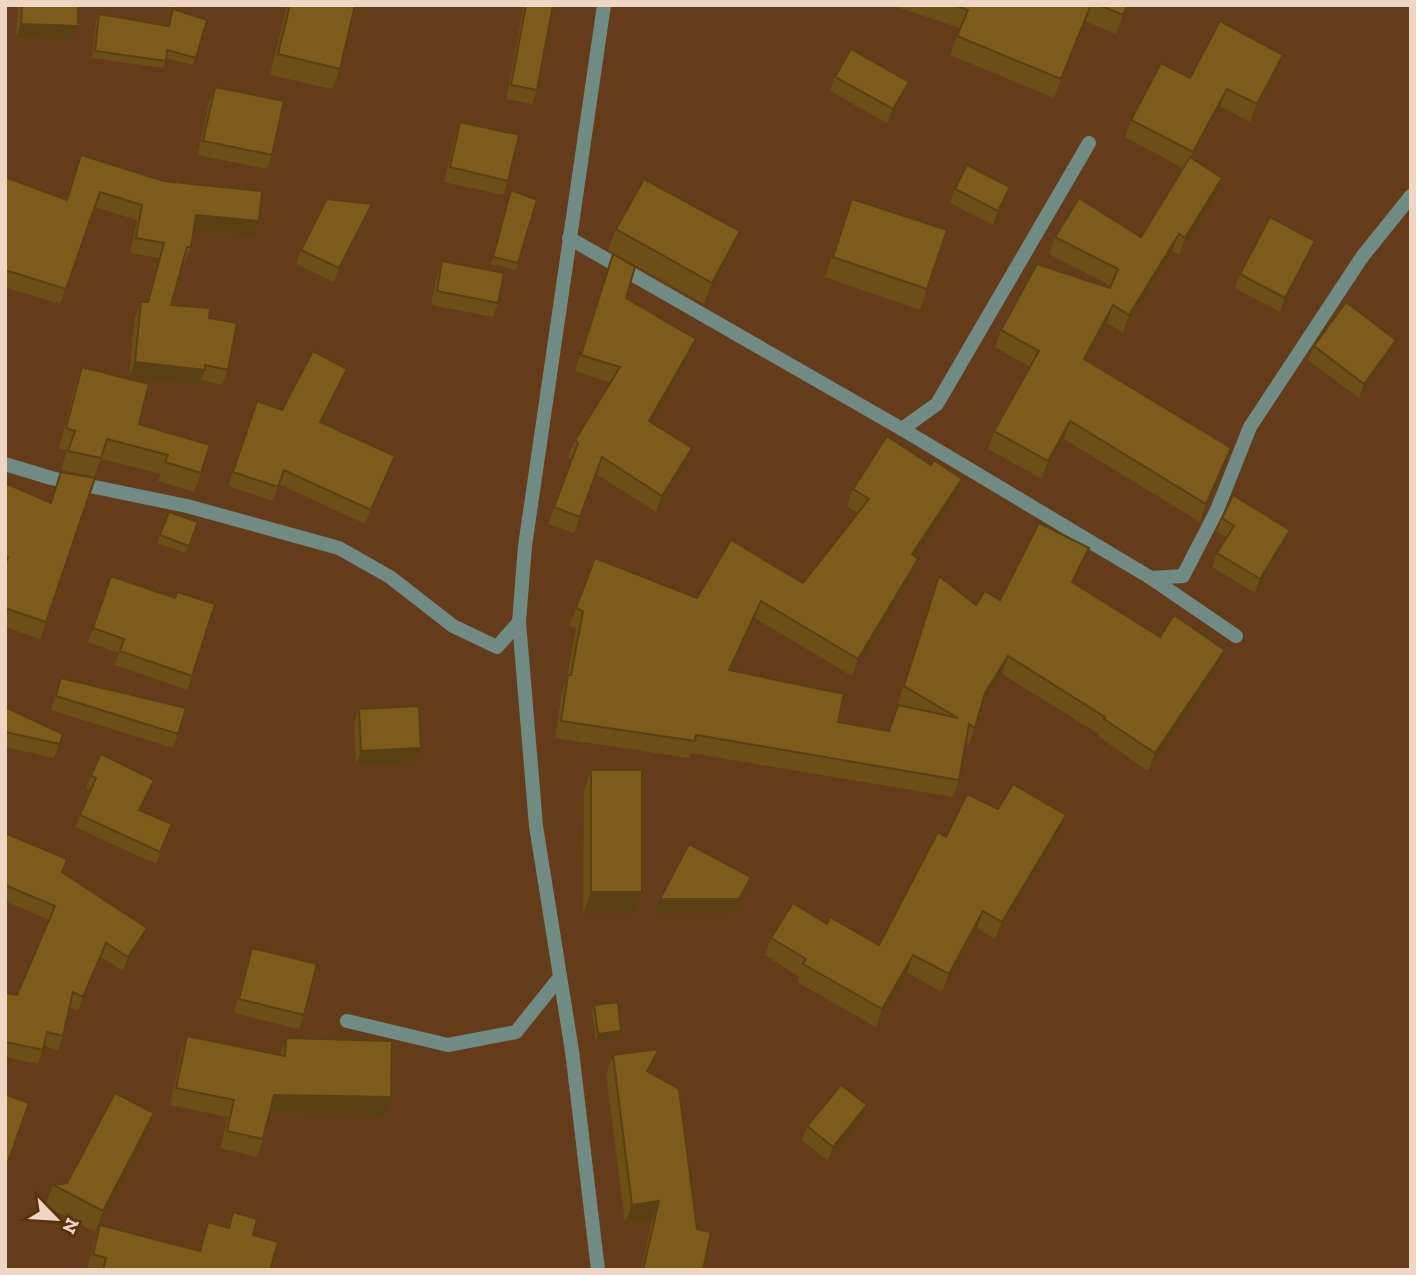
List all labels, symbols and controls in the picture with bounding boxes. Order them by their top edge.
north arrow [21,1184,91,1254]
text: N [57,1215,84,1237]

